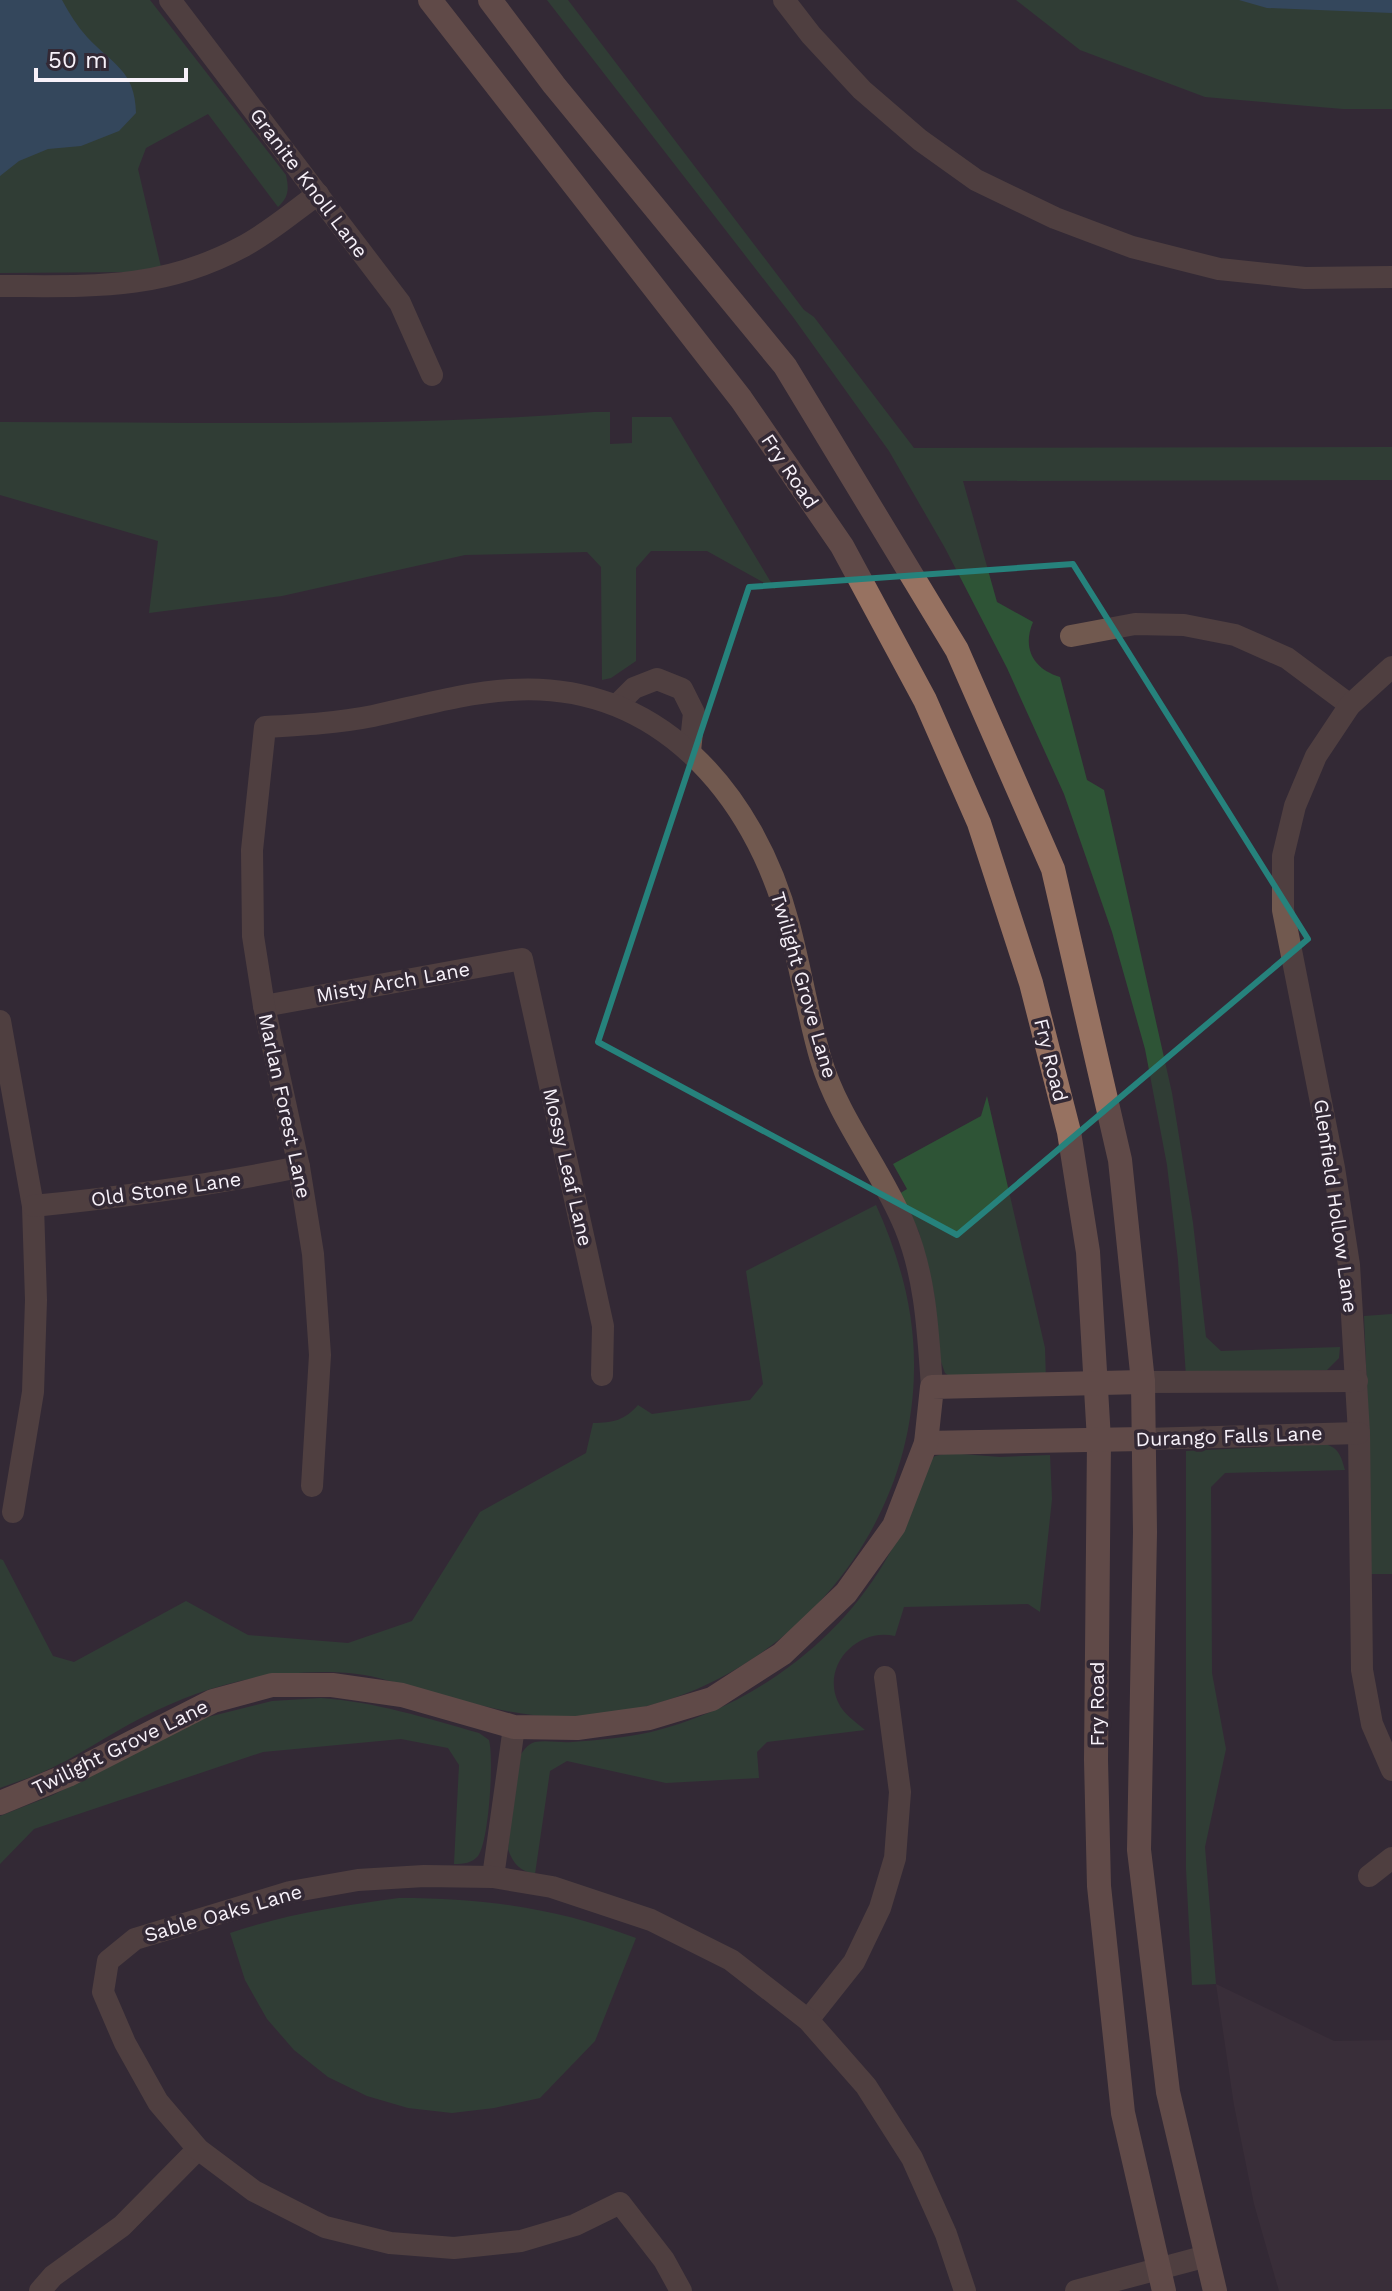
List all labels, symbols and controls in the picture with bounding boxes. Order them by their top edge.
scale bar [36,32,186,82]
text: 50 m [48,46,108,74]
street label: Granite Knoll Lane [245,103,373,263]
street label: Fry Road [756,429,824,513]
street label: Twilight Grove Lane [766,889,842,1081]
street label: Misty Arch Lane [314,957,472,1007]
street label: Marlan Forest Lane [254,1011,316,1201]
street label: Fry Road [1029,1016,1073,1104]
street label: Mossy Leaf Lane [538,1086,598,1248]
street label: Glenfield Hollow Lane [1309,1098,1363,1314]
street label: Old Stone Lane [89,1167,243,1211]
street label: Durango Falls Lane [1135,1421,1323,1451]
street label: Fry Road [1085,1662,1109,1747]
street label: Twilight Grove Lane [28,1694,212,1800]
street label: Sable Oaks Lane [141,1879,305,1947]

